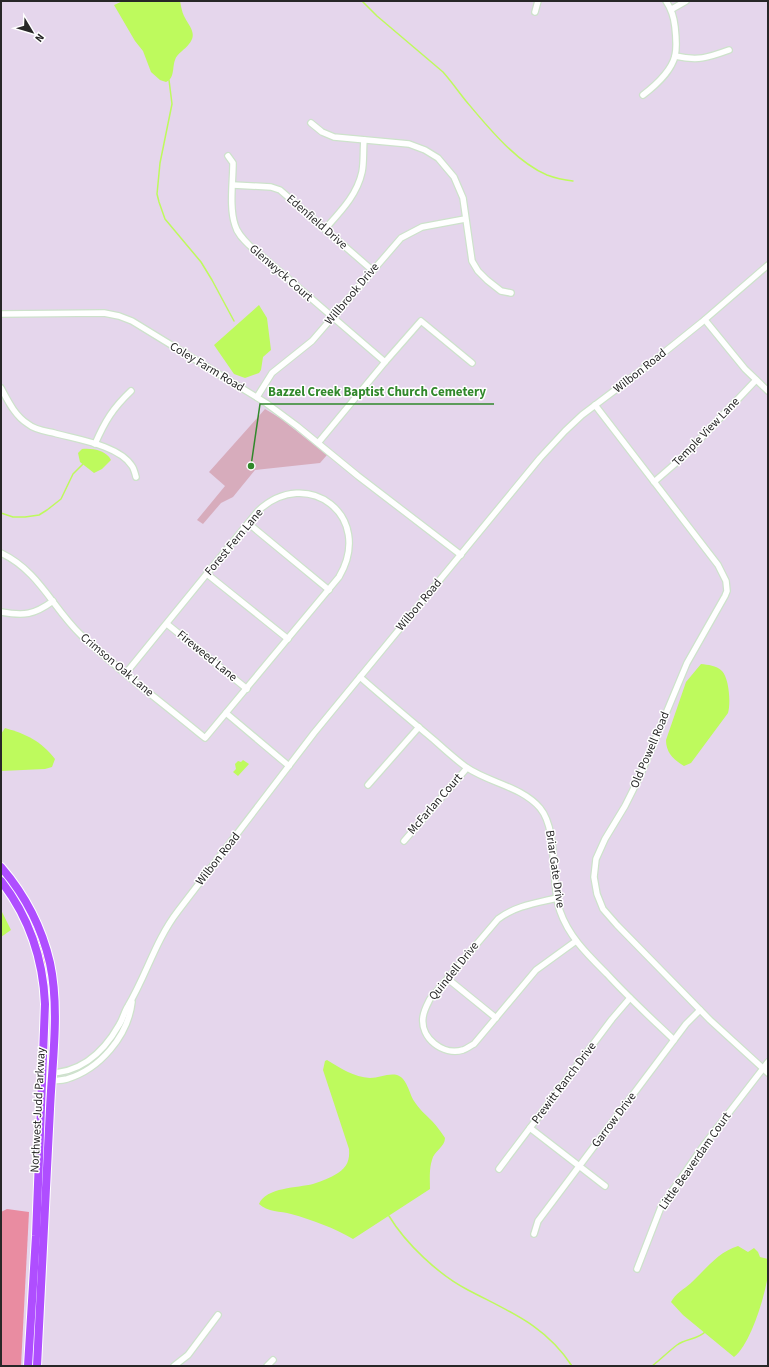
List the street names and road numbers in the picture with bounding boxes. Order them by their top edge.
street label: Edenfield Drive [283,191,351,253]
street label: Glenwyck Court [246,241,316,305]
street label: Willbrook Drive [321,259,383,329]
street label: Coley Farm Road [167,338,247,396]
street label: Wilbon Road [610,345,670,397]
street label: Temple View Lane [669,394,743,470]
street label: Forest Fern Lane [201,505,267,579]
street label: Wilbon Road [392,575,446,635]
street label: Fireweed Lane [173,626,241,686]
street label: Crimson Oak Lane [77,629,157,701]
street label: Old Powell Road [626,709,674,791]
street label: McFarlan Court [404,770,466,838]
street label: Wilbon Road [192,829,244,889]
street label: Briar Gate Drive [541,829,569,909]
street label: Quindell Drive [425,938,483,1004]
street label: Prewitt Ranch Drive [528,1039,600,1127]
street label: Northwest Judd Parkway [26,1047,50,1173]
street label: Garrow Drive [588,1089,640,1151]
street label: Little Beaverdam Court [655,1109,735,1213]

